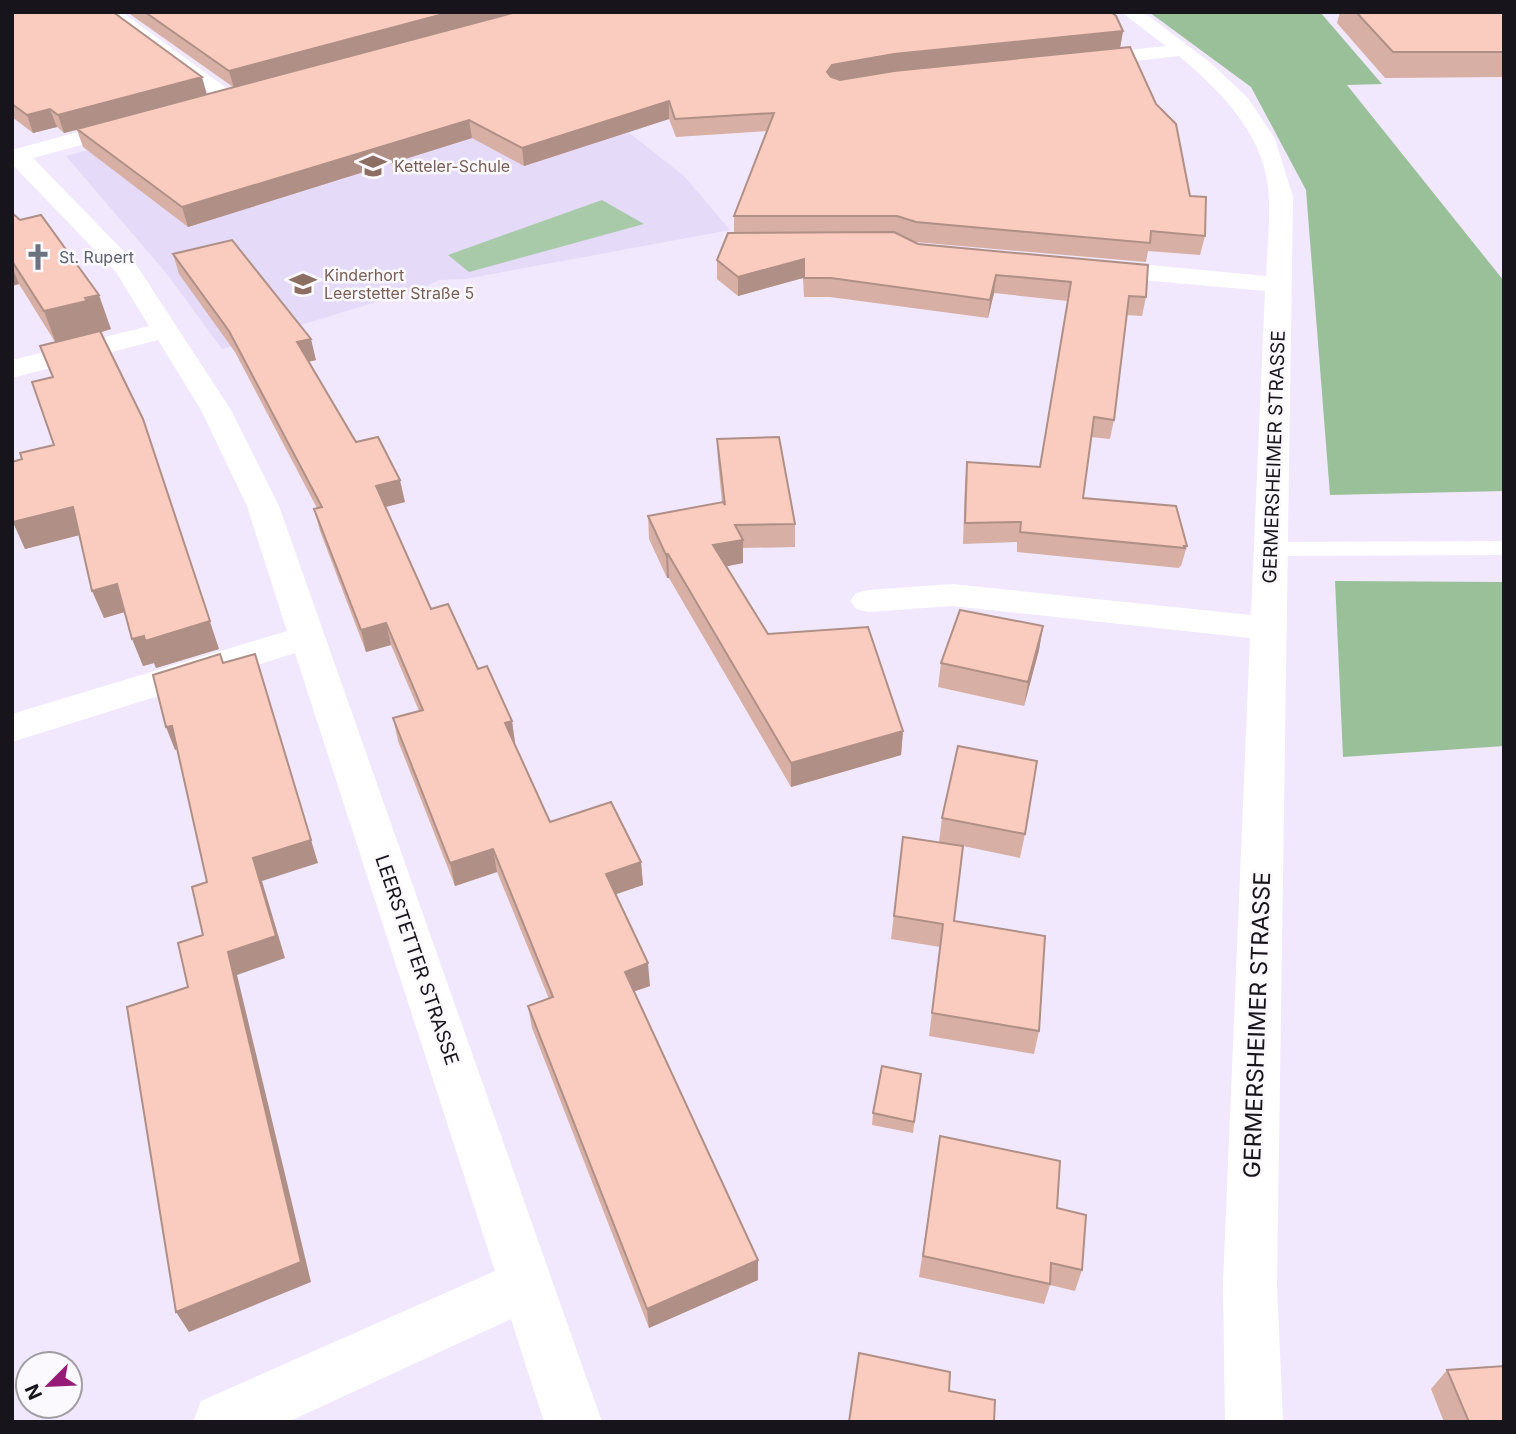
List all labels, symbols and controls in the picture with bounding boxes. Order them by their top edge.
school or university icon: Ketteler-Schule [358,151,388,181]
place label: Ketteler-Schule [394,156,510,176]
church icon: St. Rupert [23,242,53,272]
place label: St. Rupert [59,247,134,267]
place label: Kinderhort Leerstetter Straße 5 [324,265,474,303]
school or university icon: Kinderhort Leerstetter Straße 5 [288,269,318,299]
street label: GERMERSHEIMER STRASSE [1258,330,1290,584]
street label: LEERSTETTER STRASSE [370,852,464,1068]
street label: GERMERSHEIMER STRASSE [1238,871,1276,1179]
north arrow [14,1350,84,1420]
text: N [20,1380,47,1403]

